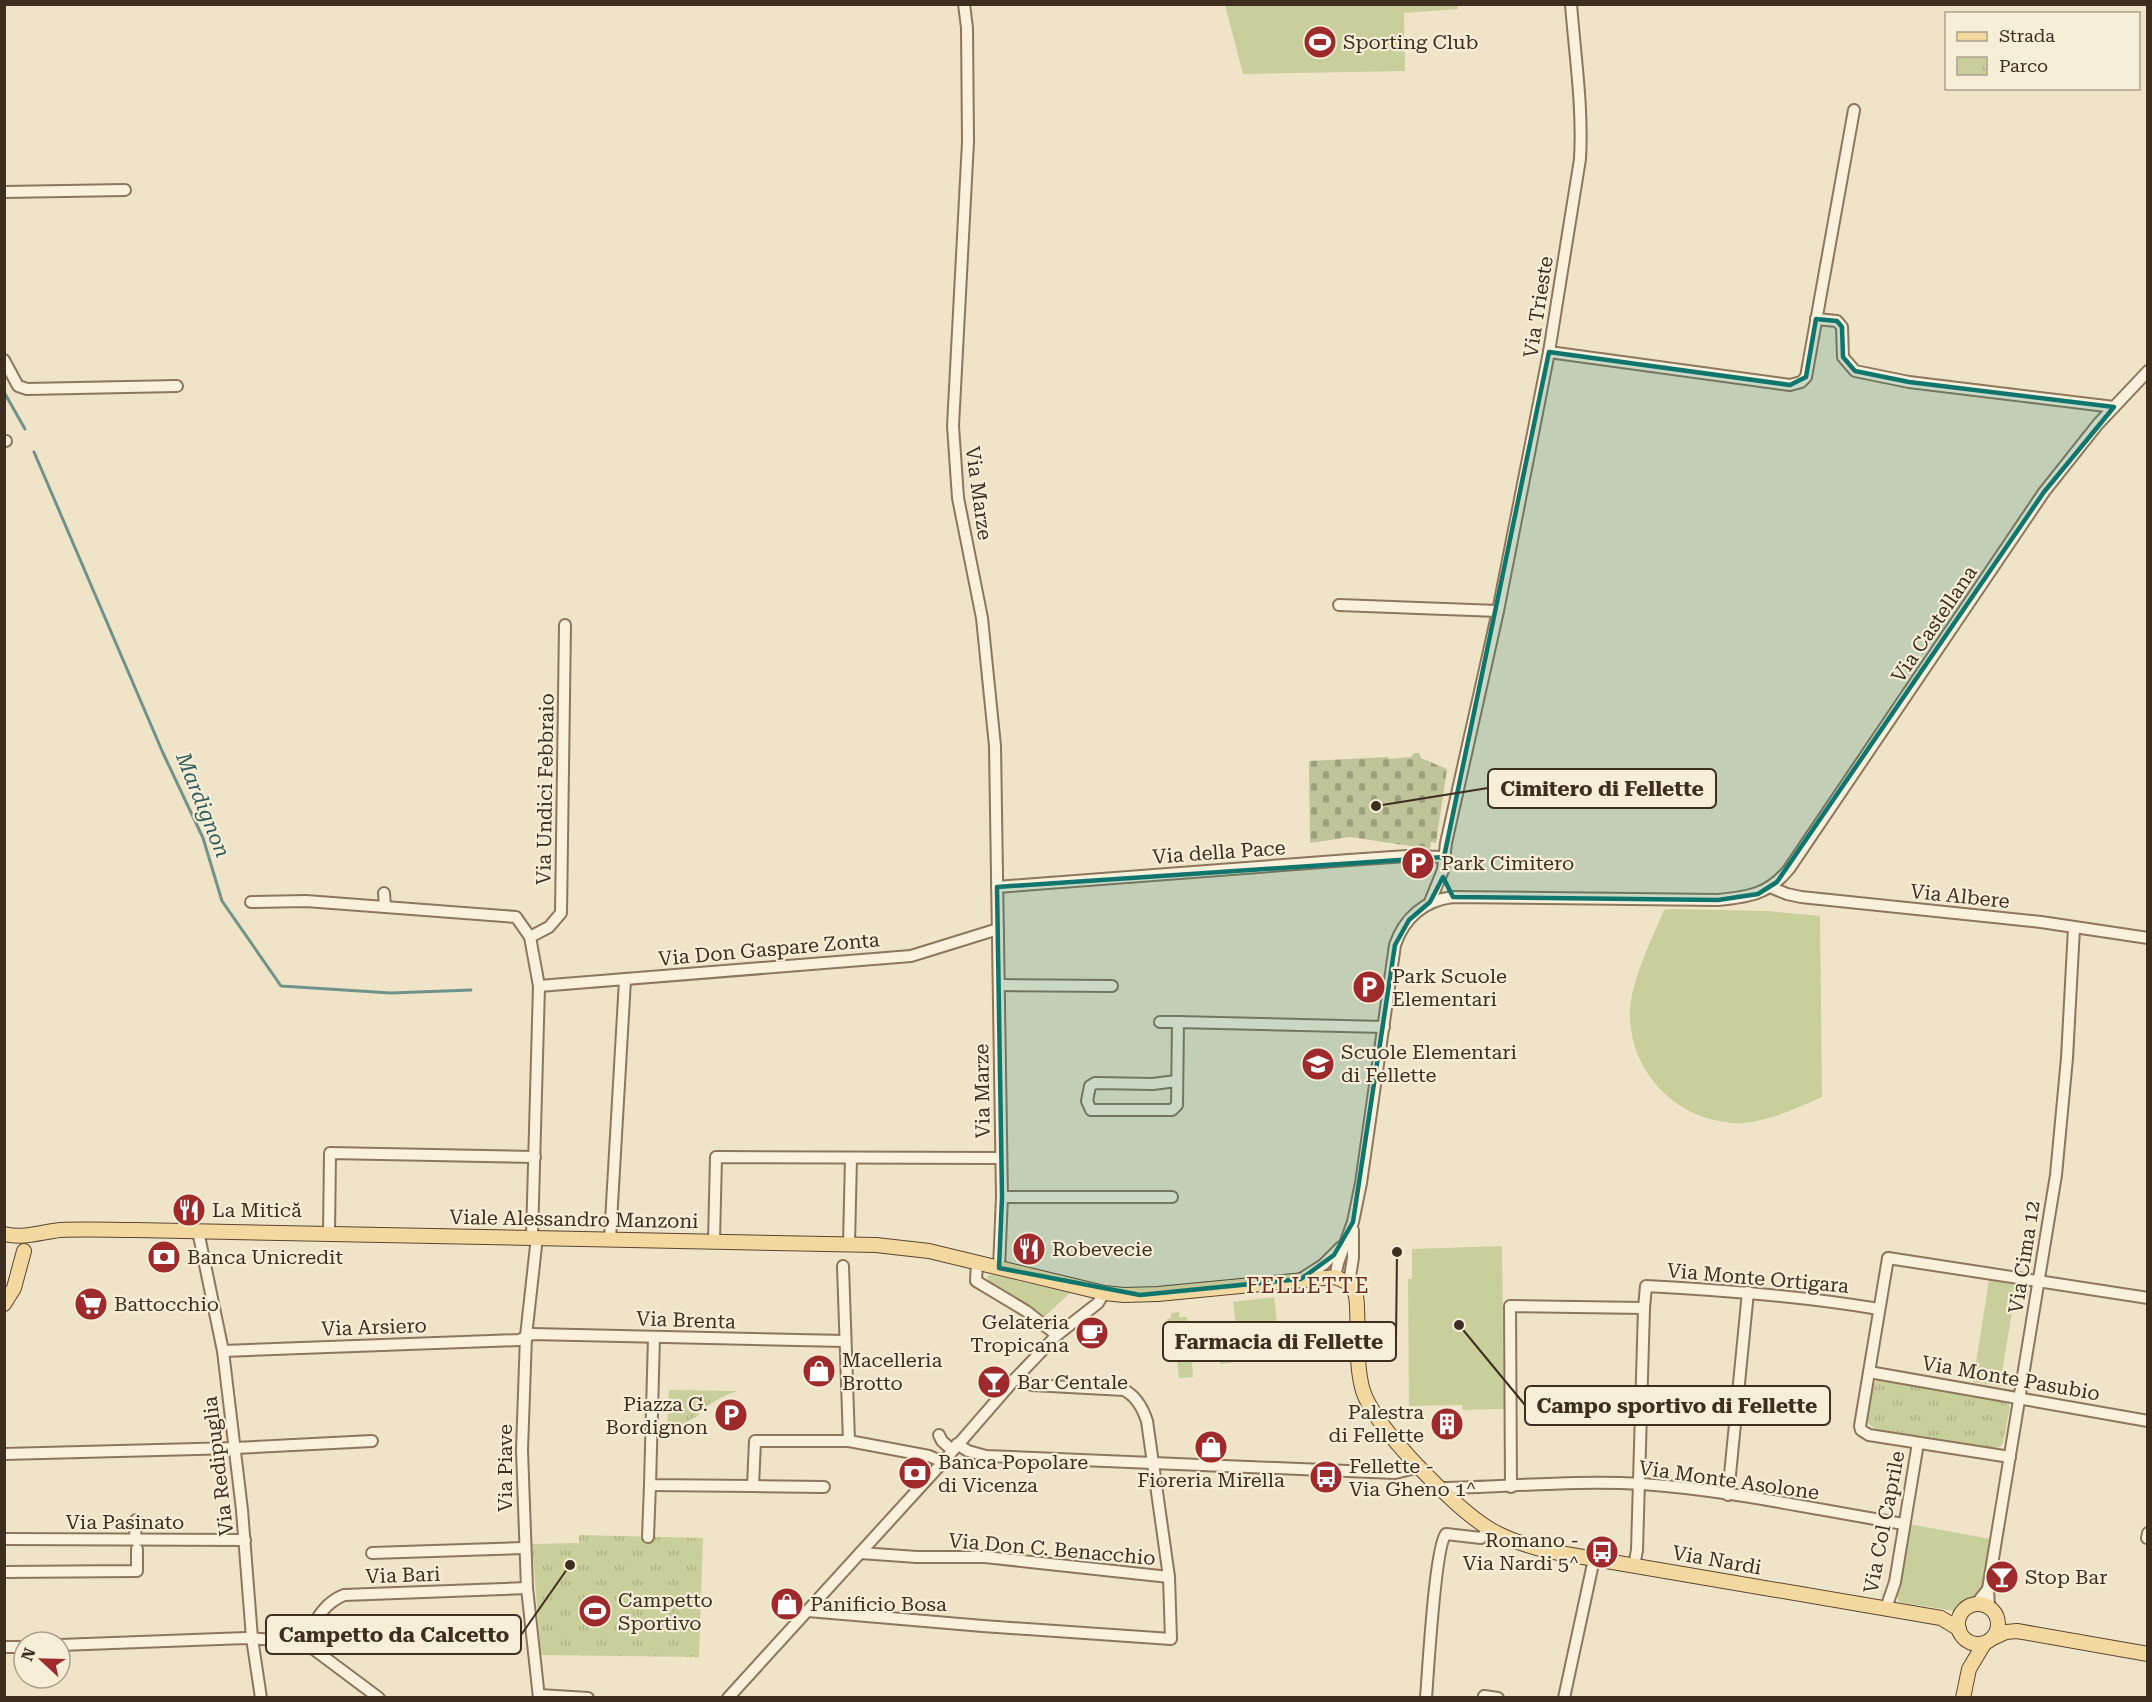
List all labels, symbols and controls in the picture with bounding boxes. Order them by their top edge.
legend [1945,12,2140,90]
sports icon: Sporting Club [1302,24,1338,60]
text: Strada [1999,25,2055,46]
place label: Sporting Club [1343,30,1478,54]
text: Parco [1999,55,2048,76]
street label: Via Trieste [1518,254,1558,360]
street label: Via Marze [961,445,997,542]
street label: Via Castellana [1886,561,1982,687]
street label: Via Undici Febbraio [531,693,559,885]
water label: Mardignon [171,748,235,861]
callout: Cimitero di Fellette [1488,769,1716,808]
text: Cimitero di Fellette [1500,777,1704,801]
street label: Via della Pace [1152,835,1286,869]
parking icon: Park Cimitero [1400,845,1436,881]
place label: Park Cimitero [1441,851,1574,875]
street label: Via Albere [1909,879,2011,913]
street label: Via Don Gaspare Zonta [657,927,881,971]
place label: Park Scuole Elementari [1392,964,1507,1011]
parking icon: Park Scuole Elementari [1351,969,1387,1005]
place label: Scuole Elementari di Fellette [1341,1040,1517,1087]
street label: Via Marze [969,1043,995,1138]
school or university icon: Scuole Elementari di Fellette [1300,1046,1336,1082]
restaurant icon: La Mitică [171,1192,207,1228]
place label: La Mitică [212,1198,302,1222]
street label: Via Cima 12 [2003,1199,2045,1315]
street label: Viale Alessandro Manzoni [449,1205,699,1233]
restaurant icon: Robevecie [1011,1231,1047,1267]
place label: Robevecie [1052,1237,1152,1261]
bank icon: Banca Unicredit [146,1239,182,1275]
place label: Banca Unicredit [187,1245,343,1269]
street label: Via Monte Ortigara [1666,1258,1850,1298]
district label: FELLETTE [1246,1273,1370,1298]
supermarket icon: Battocchio [73,1286,109,1322]
place label: Battocchio [114,1292,219,1316]
street label: Via Brenta [636,1306,736,1334]
place label: Gelateria Tropicana [970,1310,1069,1357]
street label: Via Arsiero [321,1313,427,1341]
cafe icon: Gelateria Tropicana [1074,1315,1110,1351]
callout: Farmacia di Fellette [1163,1322,1396,1361]
text: Farmacia di Fellette [1175,1330,1383,1354]
place label: Macelleria Brotto [842,1348,942,1395]
street label: Via Monte Pasubio [1920,1351,2102,1405]
shop icon: Macelleria Brotto [801,1353,837,1389]
bar icon: Bar Centale [976,1364,1012,1400]
place label: Bar Centale [1017,1370,1128,1394]
callout: Campo sportivo di Fellette [1525,1386,1830,1425]
place label: Piazza G. Bordignon [606,1392,708,1439]
text: Campo sportivo di Fellette [1537,1394,1817,1418]
street label: Via Redipuglia [198,1395,238,1537]
parking icon: Piazza G. Bordignon [713,1397,749,1433]
place label: Palestra di Fellette [1329,1400,1424,1447]
building icon: Palestra di Fellette [1429,1406,1465,1442]
street label: Via Piave [493,1424,517,1512]
shop icon: Fioreria Mirella [1193,1429,1229,1465]
street label: Via Col Caprile [1858,1449,1910,1595]
place label: Banca Popolare di Vicenza [938,1450,1088,1497]
place label: Fellette - Via Gheno 1^ [1349,1454,1476,1501]
bank icon: Banca Popolare di Vicenza [897,1455,933,1491]
street label: Via Monte Asolone [1637,1455,1821,1505]
bus stop icon: Fellette - Via Gheno 1^ [1308,1459,1344,1495]
place label: Fioreria Mirella [1137,1468,1285,1492]
street label: Via Pasinato [66,1510,184,1534]
street label: Via Don C. Benacchio [947,1528,1157,1570]
place label: Romano - Via Nardi 5^ [1463,1528,1579,1575]
bus stop icon: Romano - Via Nardi 5^ [1584,1534,1620,1570]
street label: Via Nardi [1671,1540,1763,1580]
bar icon: Stop Bar [1984,1559,2020,1595]
street label: Via Bari [365,1562,441,1588]
place label: Stop Bar [2025,1565,2107,1589]
shop icon: Panificio Bosa [769,1586,805,1622]
place label: Campetto Sportivo [618,1588,713,1635]
place label: Panificio Bosa [810,1592,947,1616]
sports icon: Campetto Sportivo [577,1593,613,1629]
callout: Campetto da Calcetto [266,1615,521,1654]
text: Campetto da Calcetto [279,1623,509,1647]
north arrow [12,1630,72,1690]
text: N [17,1645,40,1664]

